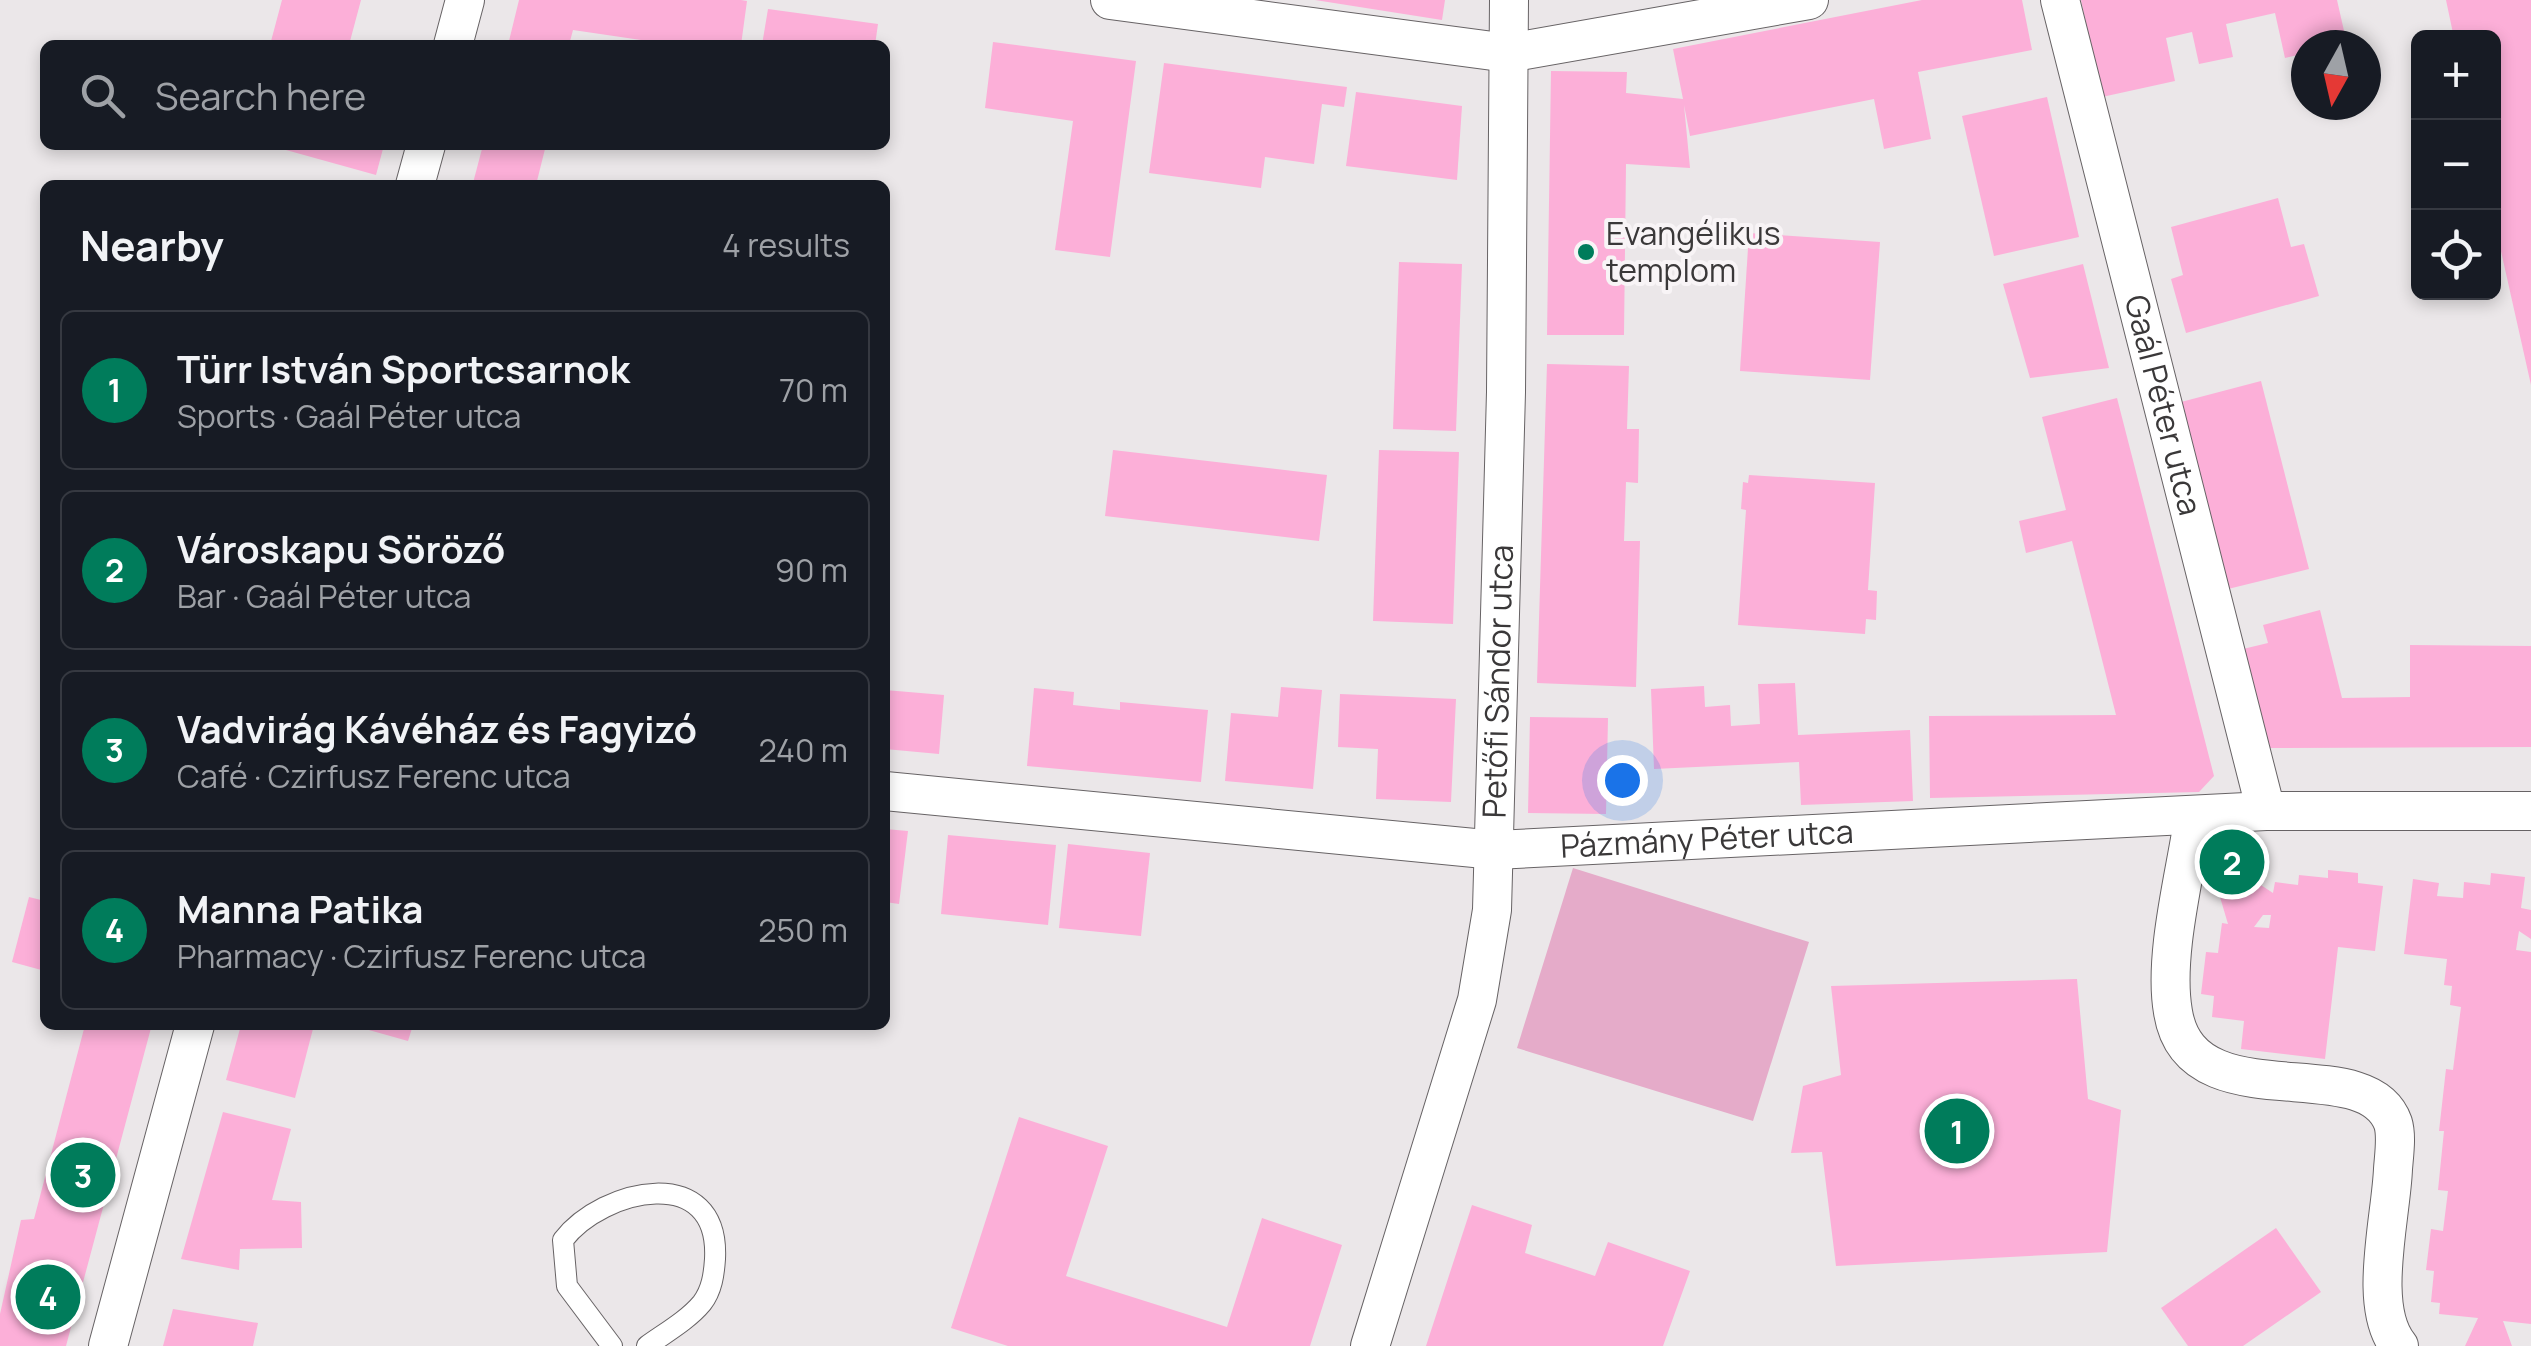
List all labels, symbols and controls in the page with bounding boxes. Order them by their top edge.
north arrow [2291,30,2381,120]
map controls [2411,30,2501,300]
button: + [2411,30,2501,120]
search box [40,40,890,150]
icon: search [75,68,130,123]
text: Search here [155,69,366,121]
button: − [2411,120,2501,210]
button: locate [2411,210,2501,300]
place label: Evangélikus templom [1606,211,1781,292]
text: Nearby [80,216,224,274]
text: 4 results [722,223,850,267]
marker: Evangélikus templom [1575,241,1597,263]
street label: Gaál Péter utca [2115,290,2213,520]
text: Türr István Sportcsarnok [177,342,630,394]
text: 1 [107,368,122,412]
text: 70 m [779,368,848,412]
text: Sports · Gaál Péter utca [177,394,521,438]
text: Városkapu Söröző [177,522,505,574]
street label: Petőfi Sándor utca [1471,544,1523,819]
text: 2 [105,548,124,592]
text: 90 m [775,548,848,592]
text: Bar · Gaál Péter utca [177,574,471,618]
text: Vadvirág Kávéház és Fagyizó [177,702,697,754]
text: 3 [105,728,124,772]
text: 240 m [758,728,848,772]
text: Café · Czirfusz Ferenc utca [177,754,570,798]
your location [1597,755,1648,806]
street label: Pázmány Péter utca [1559,809,1854,868]
pin: 2 [2200,824,2264,900]
text: Manna Patika [177,882,424,934]
text: 4 [105,908,124,952]
text: 250 m [758,908,848,952]
text: Pharmacy · Czirfusz Ferenc utca [177,934,646,978]
pin: 1 [1924,1094,1990,1168]
pin: 3 [51,1138,116,1212]
pin: 4 [15,1260,80,1334]

